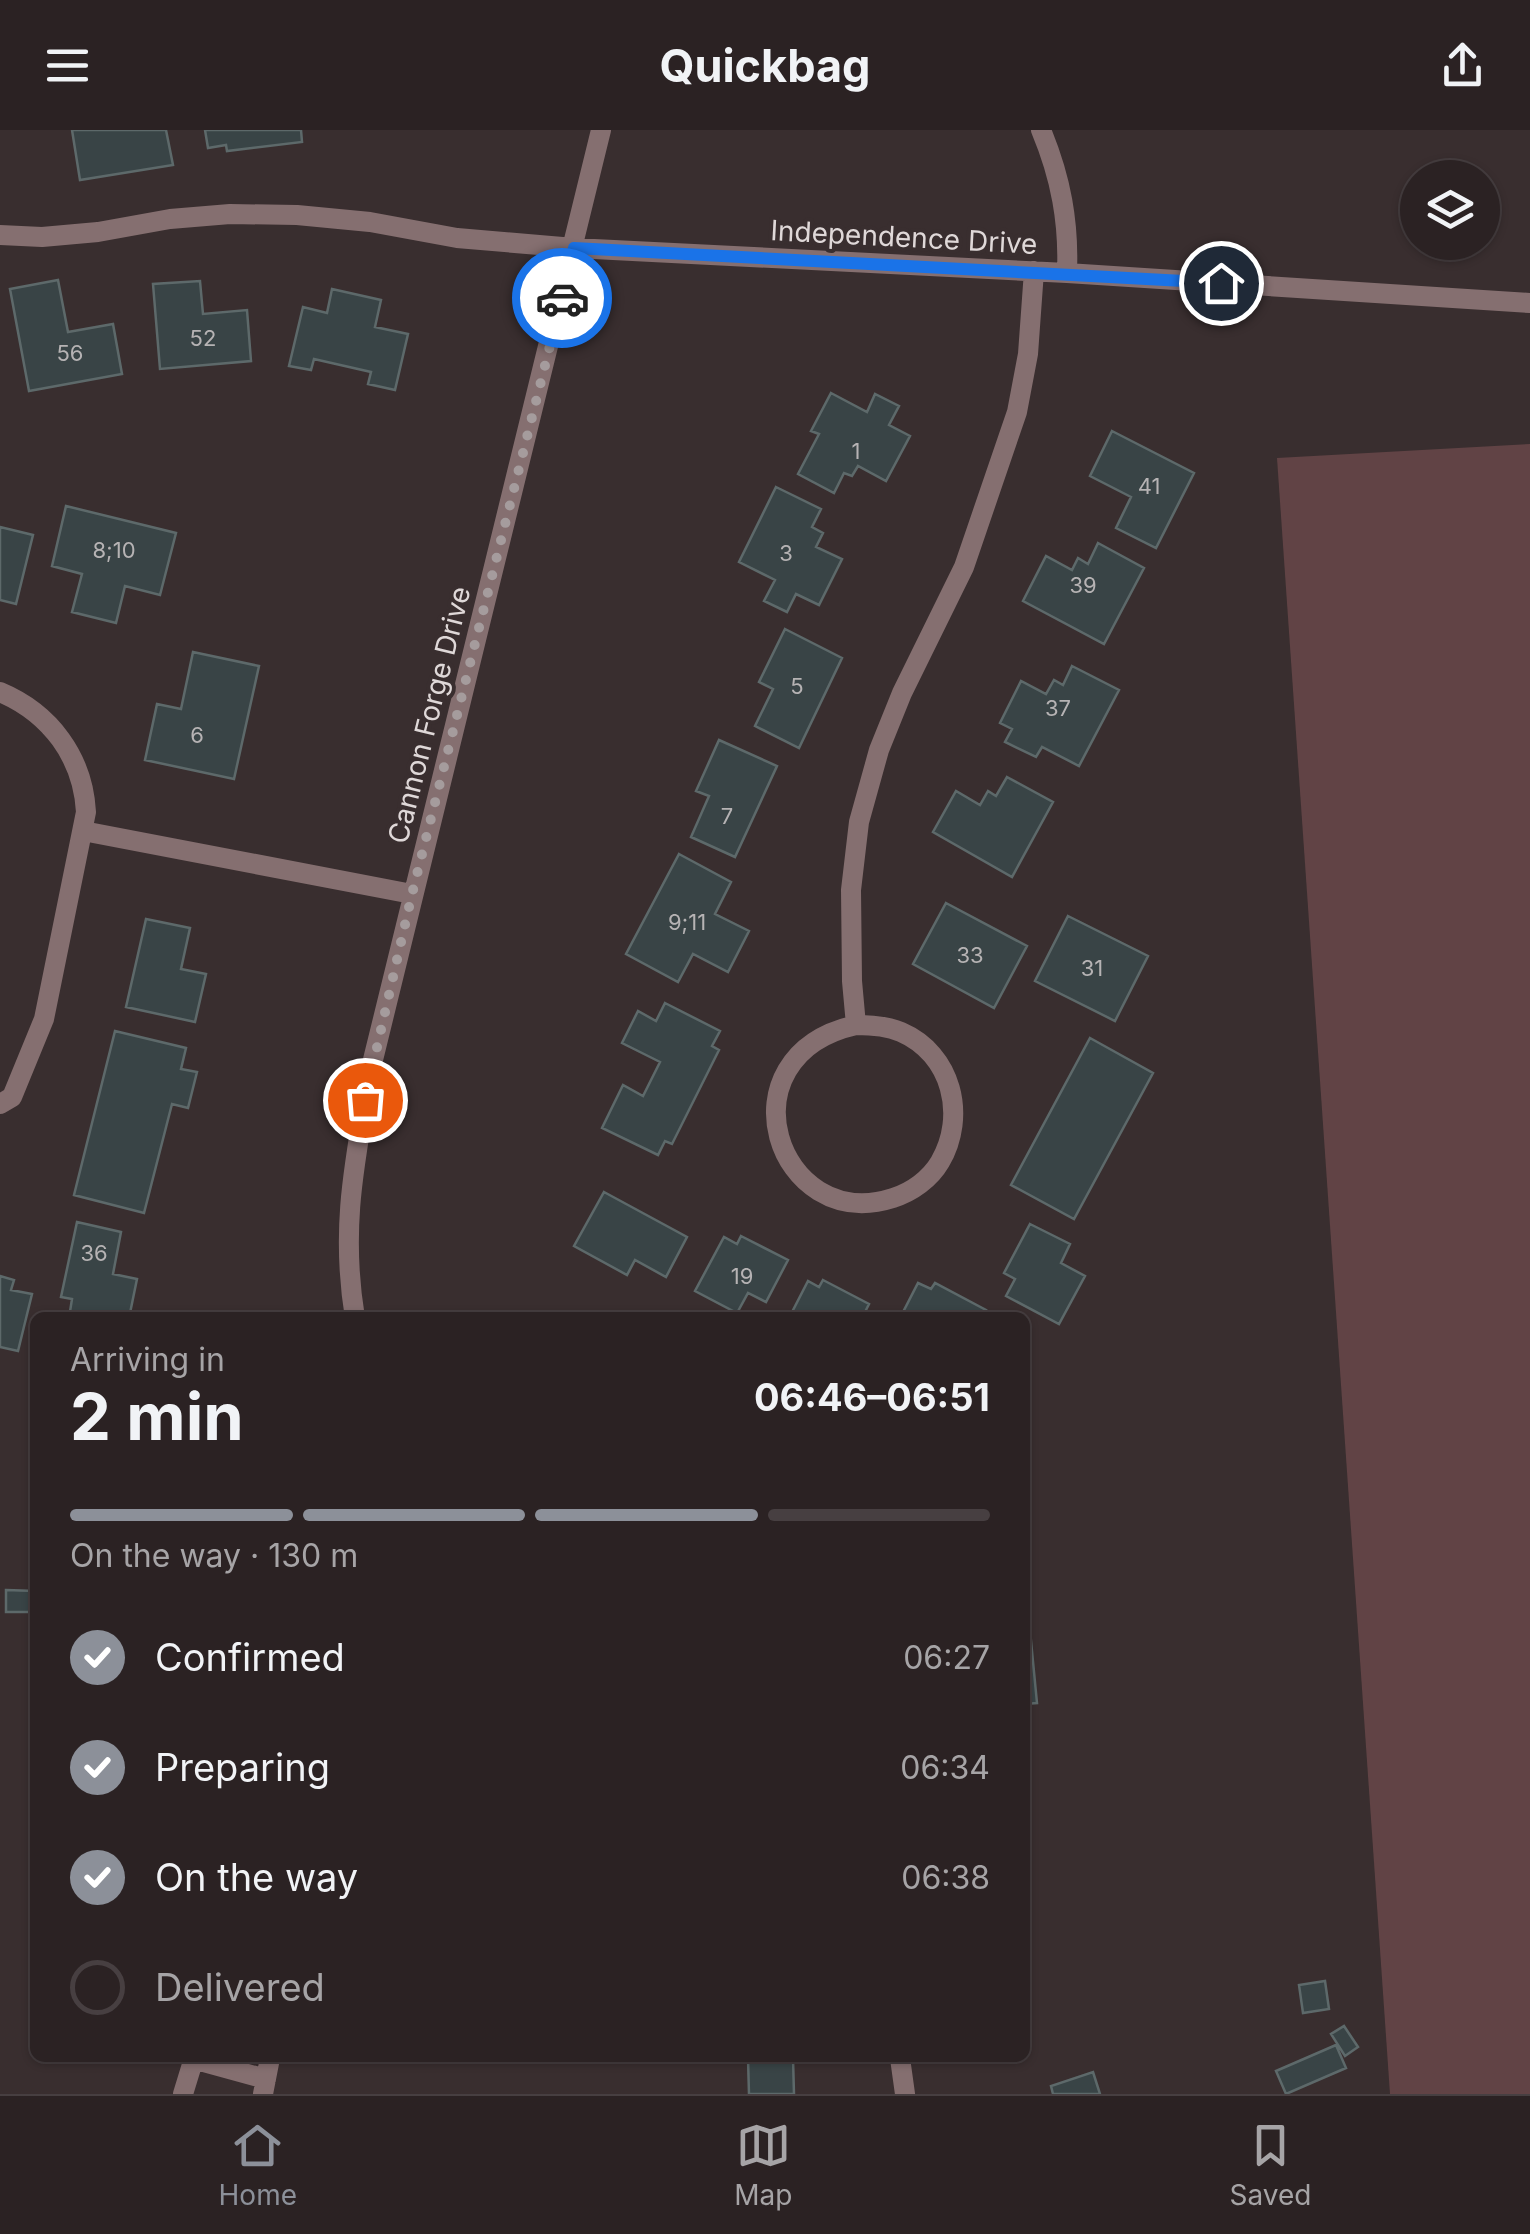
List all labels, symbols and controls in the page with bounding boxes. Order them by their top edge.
icon: menu [40,38,95,93]
text: Quickbag [659,38,871,93]
icon: share [1435,38,1490,93]
map controls [1400,160,1500,260]
button: layers [1400,160,1500,260]
street label: Independence Drive [770,213,1038,261]
pin [1179,241,1264,326]
courier [512,248,612,348]
icon: home [1194,256,1249,311]
icon: car [535,271,590,326]
house number: 52 [190,325,216,351]
house number: 56 [56,340,84,366]
house number: 1 [852,438,860,464]
house number: 41 [1138,473,1160,499]
house number: 8;10 [92,537,136,563]
house number: 3 [779,540,793,566]
house number: 39 [1069,572,1097,598]
street label: Cannon Forge Drive [381,583,477,847]
house number: 5 [790,673,804,699]
house number: 37 [1045,695,1071,721]
house number: 6 [190,722,204,748]
house number: 7 [721,803,733,829]
house number: 9;11 [668,909,706,935]
house number: 33 [956,942,984,968]
house number: 31 [1081,955,1103,981]
pin [323,1058,408,1143]
icon: bag [338,1073,393,1128]
house number: 36 [80,1240,108,1266]
house number: 19 [731,1263,753,1289]
text: Arriving in [70,1340,225,1379]
text: 06:46–06:51 [754,1374,990,1420]
text: 2 min [70,1377,244,1456]
text: On the way · 130 m [70,1536,358,1575]
icon: check [70,1630,125,1685]
text: Confirmed [155,1634,345,1680]
text: 06:27 [903,1638,990,1677]
icon: check [70,1740,125,1795]
text: Preparing [155,1744,330,1790]
text: 06:34 [900,1748,990,1787]
icon: check [70,1850,125,1905]
text: On the way [155,1854,358,1900]
text: 06:38 [901,1858,990,1897]
text: Delivered [155,1964,325,2010]
tab: Home [219,2118,297,2212]
tab: Map [734,2118,792,2212]
tab: Saved [1229,2118,1311,2212]

